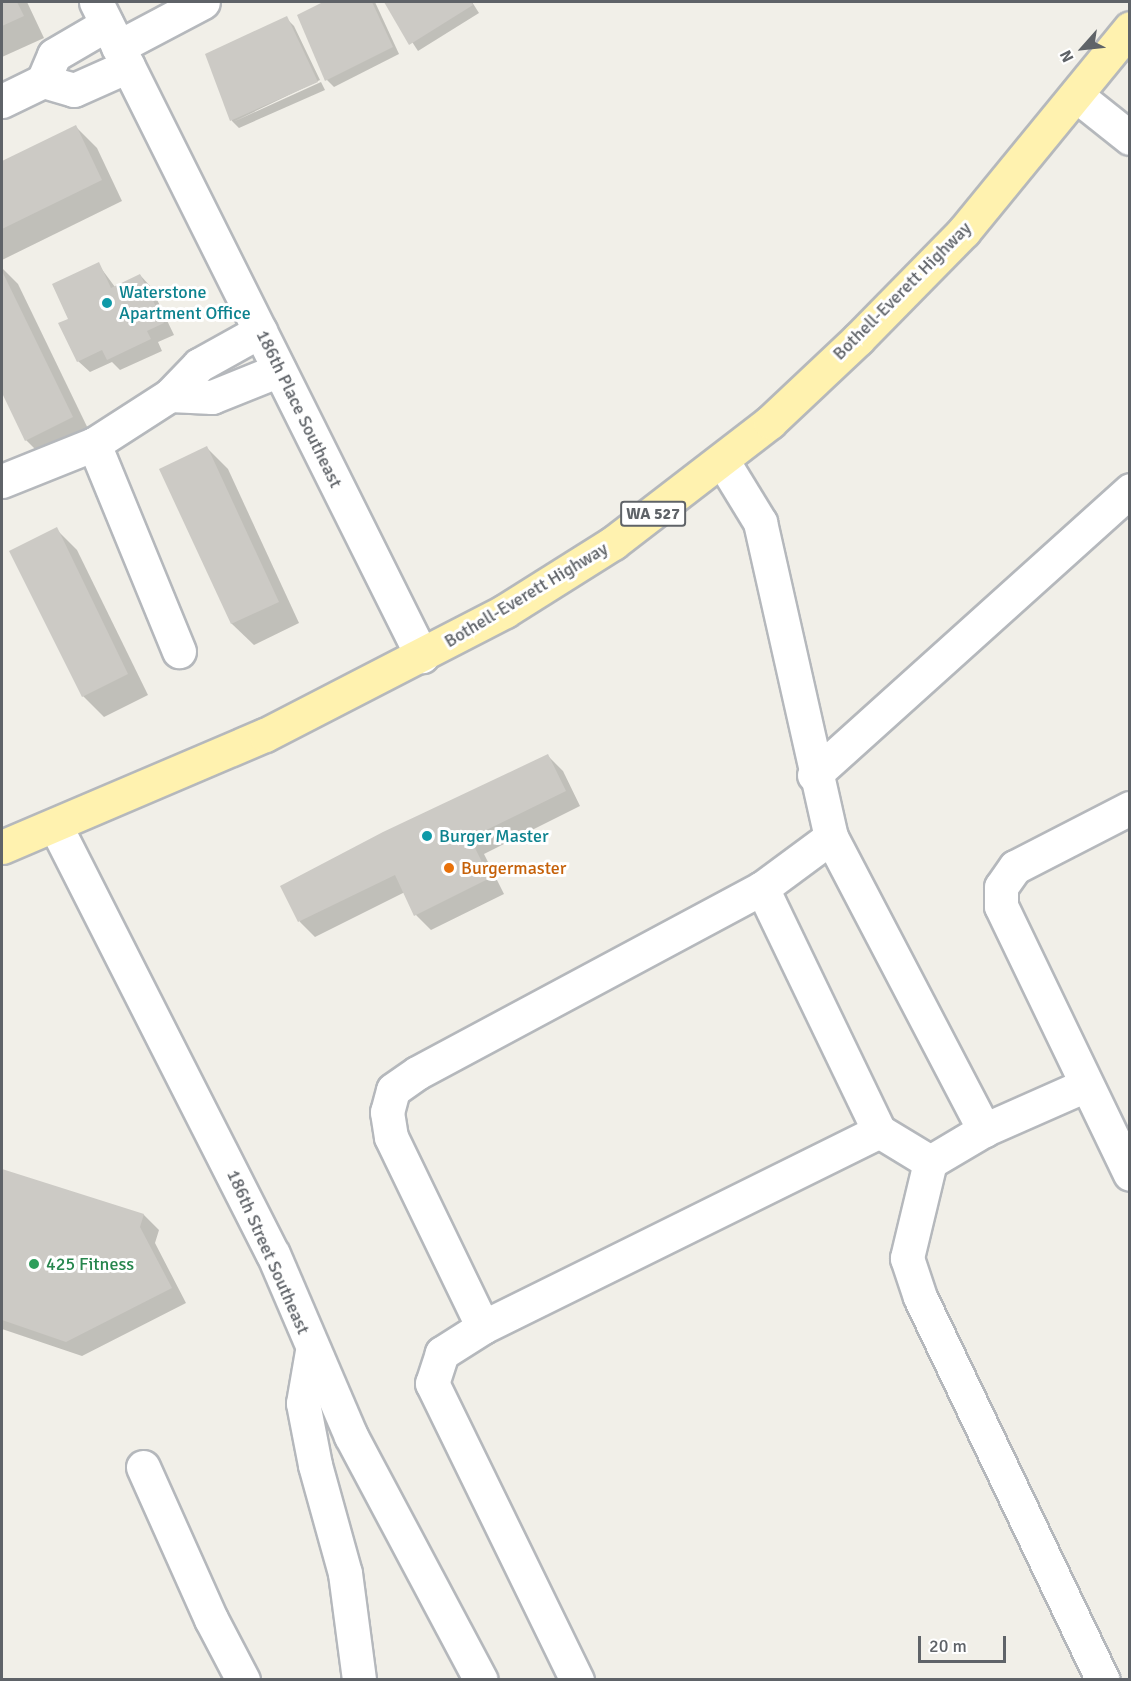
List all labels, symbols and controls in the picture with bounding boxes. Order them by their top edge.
north arrow [1053,18,1113,78]
text: N [1056,47,1078,66]
street label: Bothell-Everett Highway [828,217,976,365]
place label: Waterstone Apartment Office [119,282,251,324]
marker: Waterstone Apartment Office [100,296,114,310]
street label: 186th Place Southeast [251,327,347,491]
road number: WA 527 [620,501,686,527]
street label: Bothell-Everett Highway [440,538,612,652]
place label: Burger Master [439,825,549,847]
marker: Burger Master [420,829,434,843]
place label: Burgermaster [461,857,566,879]
marker: Burgermaster [442,861,456,875]
street label: 186th Street Southeast [222,1166,314,1338]
place label: 425 Fitness [46,1253,134,1275]
marker: 425 Fitness [27,1257,41,1271]
scale bar [921,1624,1010,1662]
text: 20 m [929,1635,967,1657]

